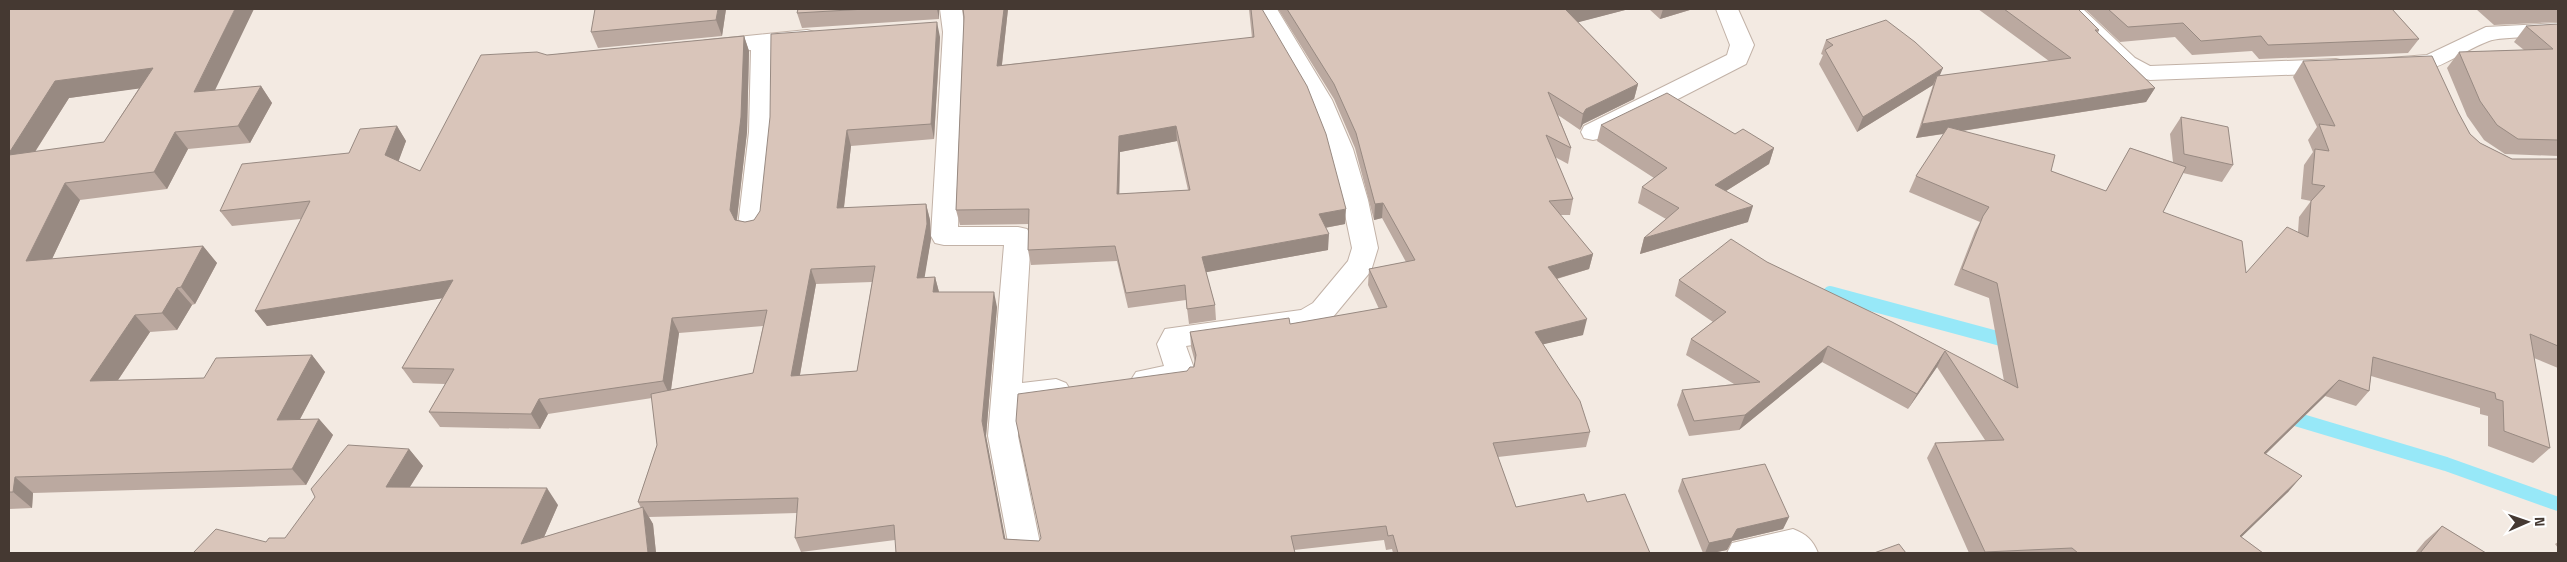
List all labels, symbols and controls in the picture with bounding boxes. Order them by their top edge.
north arrow [2502,497,2552,547]
text: N [2530,516,2551,527]

